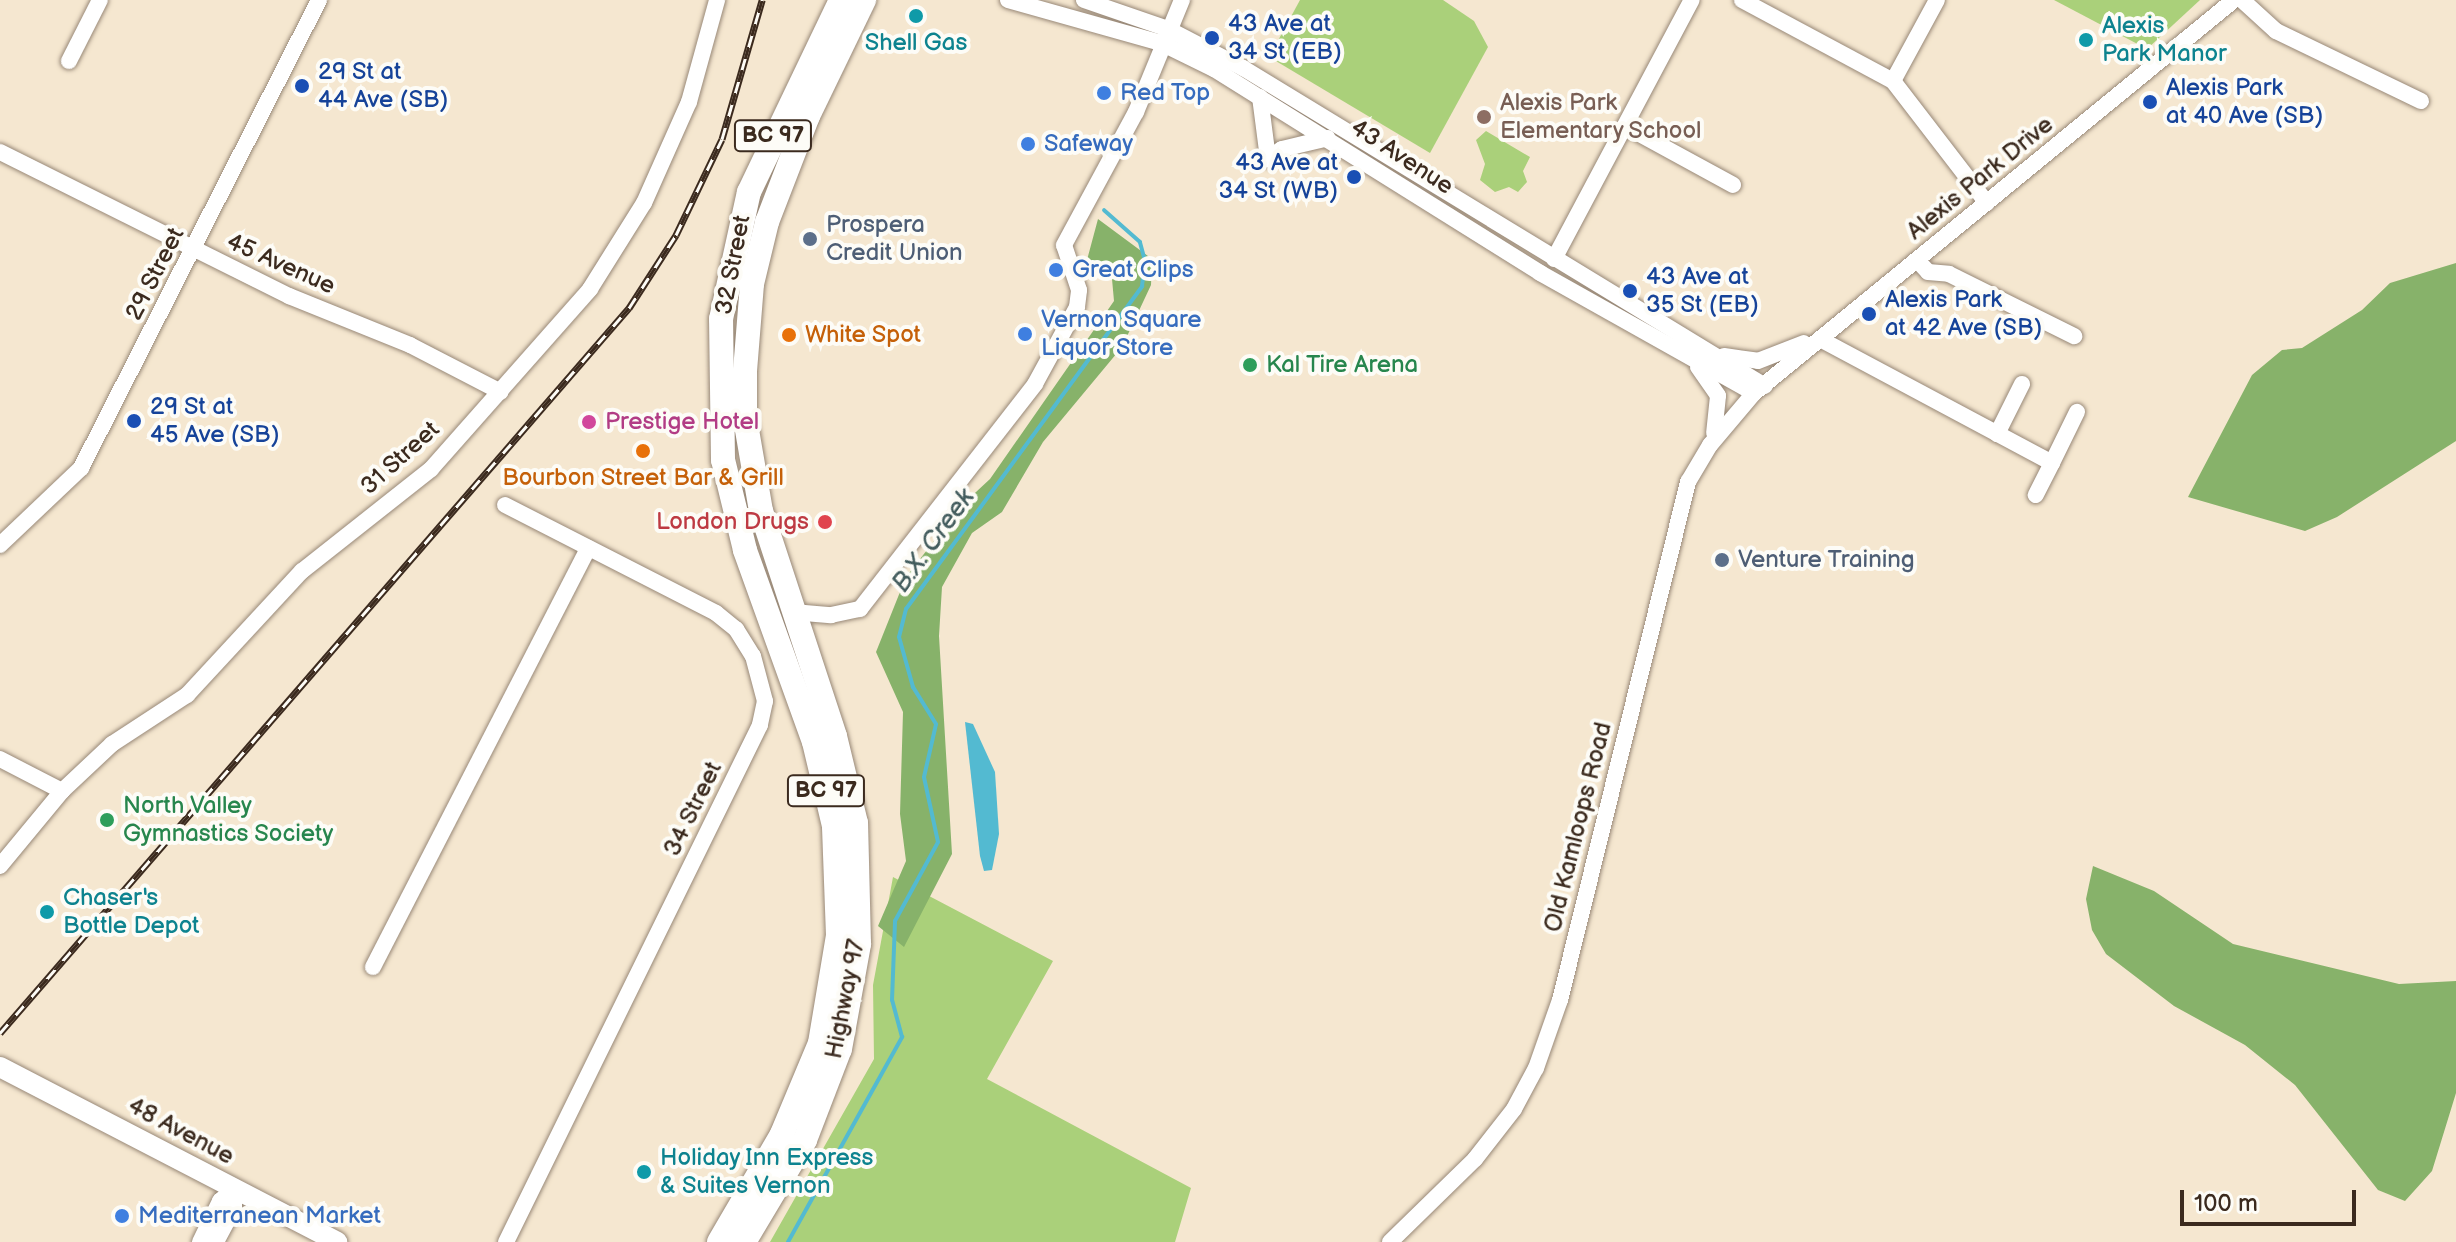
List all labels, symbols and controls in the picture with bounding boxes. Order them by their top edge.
marker: Shell Gas [907,7,925,25]
place label: 43 Ave at 34 St (EB) [1228,10,1342,66]
place label: Alexis Park Manor [2102,12,2227,68]
place label: Shell Gas [865,29,967,57]
marker: 43 Ave at 34 St (EB) [1203,29,1221,47]
marker: Alexis Park Manor [2077,31,2095,49]
place label: 29 St at 44 Ave (SB) [318,58,448,114]
place label: Alexis Park at 40 Ave (SB) [2166,74,2323,130]
marker: 29 St at 44 Ave (SB) [293,77,311,95]
place label: Red Top [1120,79,1211,107]
marker: Red Top [1095,84,1113,102]
place label: Alexis Park Elementary School [1500,89,1703,145]
marker: Alexis Park at 40 Ave (SB) [2141,93,2159,111]
marker: Alexis Park Elementary School [1475,108,1493,126]
street label: Alexis Park Drive [1901,110,2059,246]
street label: 43 Avenue [1345,113,1459,201]
road number: BC 97 [733,118,813,154]
place label: Safeway [1044,130,1133,158]
marker: Safeway [1019,135,1037,153]
place label: 43 Ave at 34 St (WB) [1218,149,1338,205]
marker: 43 Ave at 34 St (WB) [1345,168,1363,186]
place label: Prospera Credit Union [826,211,963,267]
street label: 32 Street [709,213,757,317]
street label: 29 Street [119,223,191,325]
street label: 45 Avenue [222,227,340,301]
marker: Prospera Credit Union [801,230,819,248]
place label: Great Clips [1072,256,1194,284]
marker: Great Clips [1047,261,1065,279]
place label: 43 Ave at 35 St (EB) [1646,263,1759,319]
marker: 43 Ave at 35 St (EB) [1621,282,1639,300]
place label: Alexis Park at 42 Ave (SB) [1885,286,2042,342]
marker: Alexis Park at 42 Ave (SB) [1860,305,1878,323]
place label: Vernon Square Liquor Store [1041,306,1202,362]
place label: White Spot [805,321,921,349]
marker: Vernon Square Liquor Store [1016,325,1034,343]
marker: White Spot [780,326,798,344]
place label: Kal Tire Arena [1266,351,1419,379]
marker: Kal Tire Arena [1241,356,1259,374]
place label: 29 St at 45 Ave (SB) [150,393,279,449]
place label: Prestige Hotel [605,408,759,436]
marker: 29 St at 45 Ave (SB) [125,412,143,430]
marker: Prestige Hotel [580,413,598,431]
street label: 31 Street [355,415,445,501]
marker: Bourbon Street Bar & Grill [634,442,652,460]
place label: Bourbon Street Bar & Grill [502,464,784,492]
water label: B.X. Creek [886,483,982,599]
place label: London Drugs [656,508,809,536]
marker: London Drugs [816,513,834,531]
place label: Venture Training [1738,546,1915,574]
marker: Venture Training [1713,551,1731,569]
street label: Old Kamloops Road [1538,719,1618,935]
street label: 34 Street [658,757,728,861]
road number: BC 97 [786,773,866,809]
place label: North Valley Gymnastics Society [123,792,334,848]
marker: North Valley Gymnastics Society [98,811,116,829]
place label: Chaser's Bottle Depot [63,884,199,940]
marker: Chaser's Bottle Depot [38,903,56,921]
street label: Highway 97 [819,936,871,1062]
street label: 48 Avenue [123,1091,239,1171]
place label: Holiday Inn Express & Suites Vernon [660,1144,875,1200]
marker: Holiday Inn Express & Suites Vernon [635,1163,653,1181]
scale bar [2184,1174,2360,1224]
text: 100 m [2194,1189,2258,1218]
place label: Mediterranean Market [138,1202,381,1230]
marker: Mediterranean Market [113,1207,131,1225]

